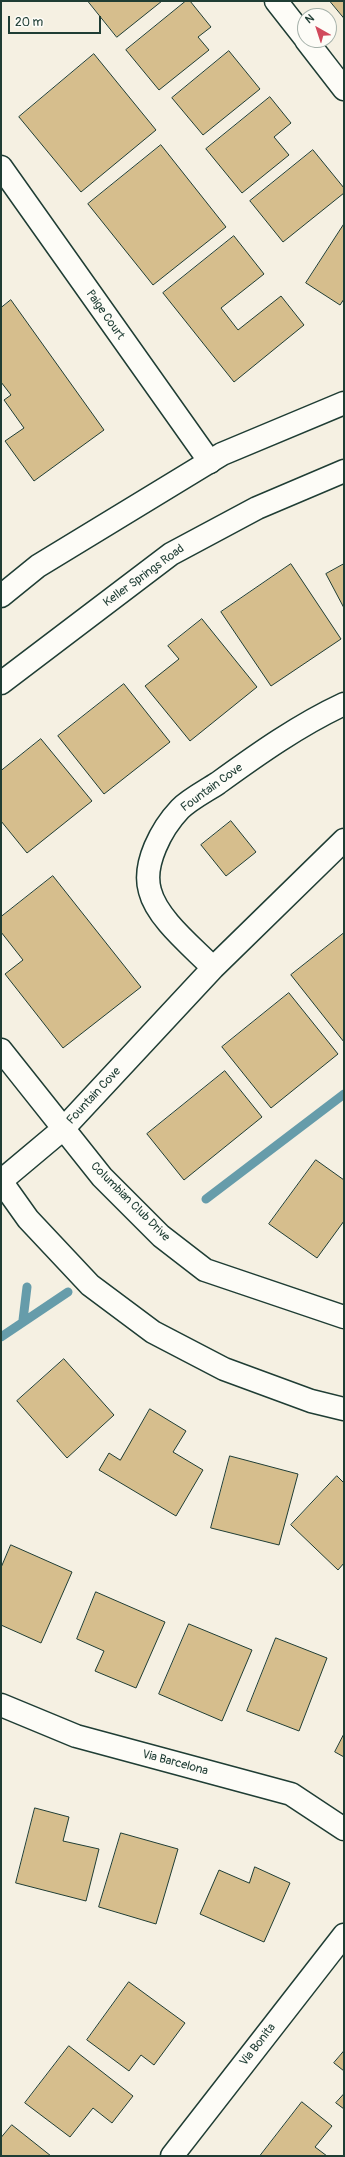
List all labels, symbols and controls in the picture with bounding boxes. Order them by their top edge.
scale bar [10,8,103,34]
north arrow [297,8,337,48]
text: N [303,12,317,26]
text: 20 m [15,15,43,30]
street label: Paige Court [83,287,127,343]
street label: Keller Springs Road [101,542,187,610]
street label: Fountain Cove [178,761,246,815]
street label: Fountain Cove [64,1064,124,1128]
street label: Columbian Club Drive [87,1159,173,1245]
street label: Via Barcelona [140,1747,210,1779]
street label: Via Bonita [237,2021,279,2069]

